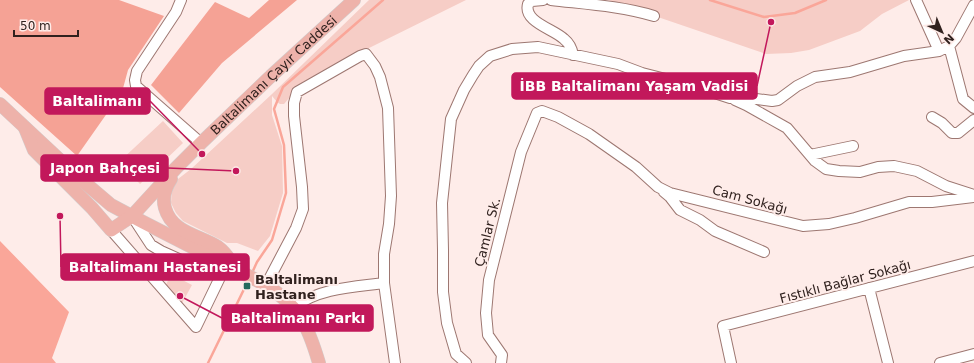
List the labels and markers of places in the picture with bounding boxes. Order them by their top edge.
callout: İBB Baltalimanı Yaşam Vadisi [512,73,757,99]
callout: Baltalimanı [45,88,150,114]
callout: Japon Bahçesi [41,155,168,181]
callout: Baltalimanı Hastanesi [61,254,249,280]
place label: Baltalimanı Hastane [255,272,338,302]
marker: Baltalimanı Hastane [242,281,252,291]
callout: Baltalimanı Parkı [222,305,373,331]

